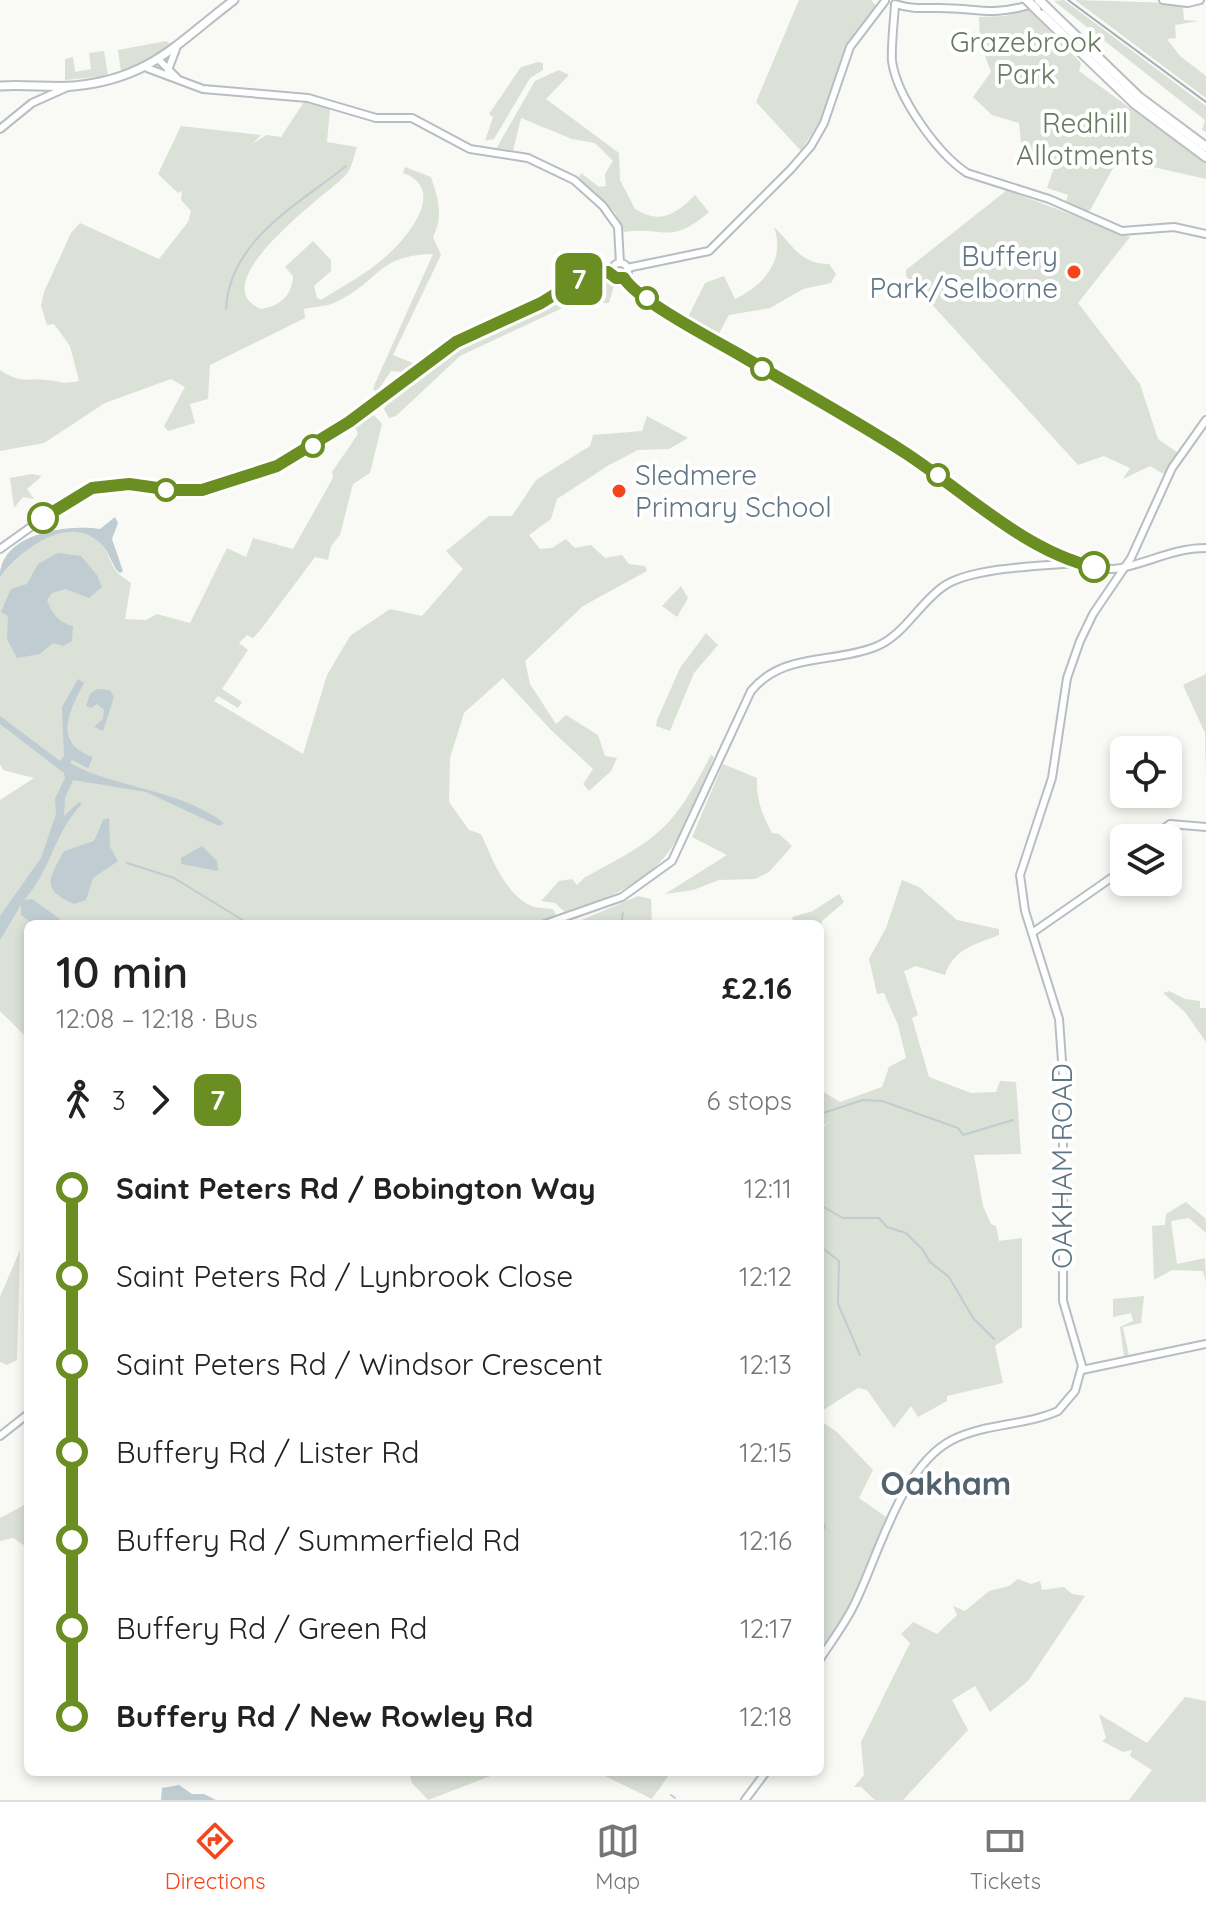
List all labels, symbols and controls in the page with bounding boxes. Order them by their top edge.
park label: Grazebrook Park [950,24,1102,91]
park label: Redhill Allotments [1016,105,1154,172]
place label: Buffery Park/Selborne [869,238,1058,305]
line badge: 7 [553,253,605,305]
text: 7 [571,261,587,296]
marker: Buffery Park/Selborne [1065,263,1083,281]
unlabelled marker [636,287,658,309]
unlabelled marker [751,358,773,380]
unlabelled marker [302,435,324,457]
place label: Sledmere Primary School [635,457,832,524]
unlabelled marker [927,464,949,486]
unlabelled marker [155,479,177,501]
marker: Sledmere Primary School [610,482,628,500]
unlabelled marker [28,503,58,533]
unlabelled marker [1079,552,1109,582]
map controls [1110,736,1182,896]
button: locate [1110,736,1182,808]
button: layers [1110,824,1182,896]
text: 10 min [56,944,188,999]
text: £2.16 [722,969,792,1007]
text: 12:08 – 12:18 · Bus [56,1002,258,1035]
street label: OAKHAM ROAD [1044,1063,1079,1269]
icon: walk [56,1078,100,1122]
icon: forward [138,1078,182,1122]
text: 7 [210,1082,225,1117]
text: 3 [112,1084,126,1117]
text: 6 stops [706,1084,792,1117]
text: Saint Peters Rd / Bobington Way [116,1169,596,1207]
text: 12:11 [744,1172,792,1205]
text: Saint Peters Rd / Lynbrook Close [116,1257,573,1295]
text: 12:12 [739,1260,792,1293]
text: Saint Peters Rd / Windsor Crescent [116,1345,603,1383]
text: 12:13 [740,1348,792,1381]
text: Buffery Rd / Lister Rd [116,1433,419,1471]
text: 12:15 [739,1436,792,1469]
district label: Oakham [881,1463,1011,1503]
text: Buffery Rd / Summerfield Rd [116,1521,521,1559]
text: 12:16 [740,1524,792,1557]
text: Buffery Rd / Green Rd [116,1609,427,1647]
text: 12:17 [740,1612,792,1645]
text: Buffery Rd / New Rowley Rd [116,1697,533,1735]
text: 12:18 [739,1700,792,1733]
tab: Directions [165,1819,266,1895]
tab: Map [595,1819,640,1895]
tab: Tickets [970,1819,1041,1895]

